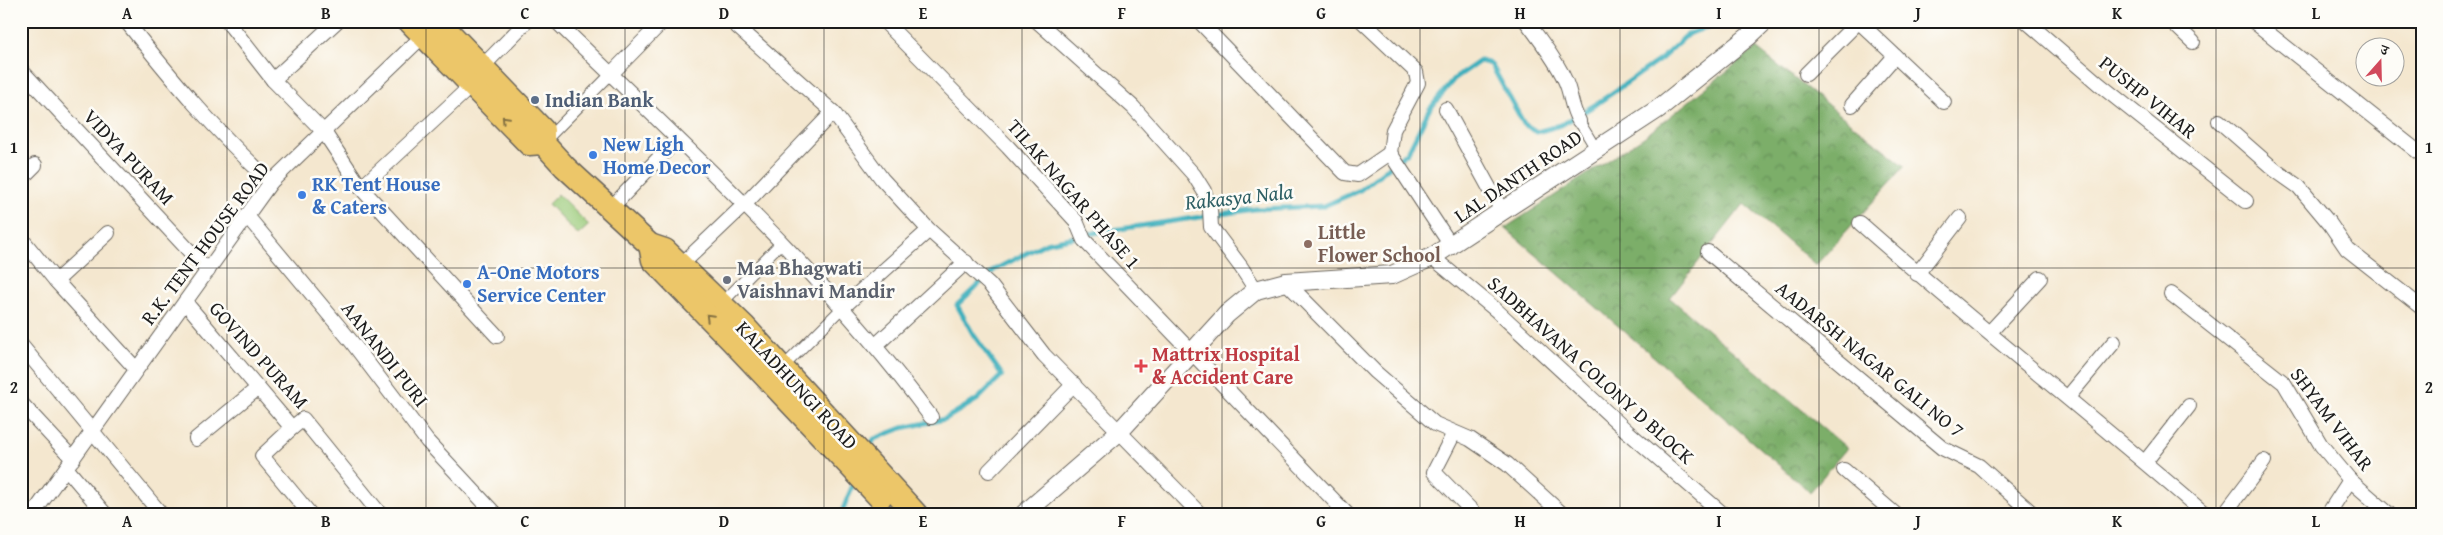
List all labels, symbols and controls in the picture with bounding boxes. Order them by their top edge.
text: A [122,1,133,25]
text: B [321,1,331,25]
text: C [520,1,530,25]
text: D [719,1,729,25]
text: E [919,1,928,25]
text: F [1118,1,1126,25]
text: G [1316,1,1326,25]
text: H [1514,1,1526,25]
text: I [1716,1,1722,25]
text: J [1912,1,1921,25]
text: K [2112,1,2123,25]
text: L [2312,1,2321,25]
north arrow [2356,38,2406,88]
text: उ [2377,39,2392,61]
street label: PUSHP VIHAR [2093,48,2204,145]
place label: Indian Bank [545,85,654,114]
marker: Indian Bank [529,94,541,106]
street label: VIDYA PURAM [77,102,181,211]
street label: TILAK NAGAR PHASE 1 [1001,112,1148,275]
one-way arrow [502,116,511,125]
street label: LAL DANTH ROAD [1448,122,1588,229]
place label: New Ligh Home Decor [603,129,711,181]
text: 1 [10,135,18,159]
text: 1 [2425,135,2433,159]
marker: New Ligh Home Decor [587,149,599,161]
street label: R.K. TENT HOUSE ROAD [134,155,276,330]
place label: RK Tent House & Caters [312,169,441,221]
water label: Rakasya Nala [1182,175,1295,218]
marker: RK Tent House & Caters [296,189,308,201]
place label: Little Flower School [1318,217,1441,269]
marker: Little Flower School [1302,238,1314,250]
place label: Maa Bhagwati Vaishnavi Mandir [737,253,895,305]
place label: A-One Motors Service Center [477,257,606,309]
street label: SADBHAVANA COLONY D BLOCK [1482,269,1701,471]
street label: AADARSH NAGAR GALI NO 7 [1770,273,1971,444]
marker: Maa Bhagwati Vaishnavi Mandir [721,274,733,286]
marker: A-One Motors Service Center [461,278,473,290]
street label: GOVIND PURAM [203,294,316,415]
street label: AANANDI PURI [335,295,436,413]
one-way arrow [706,314,715,323]
street label: KALADHUNGI ROAD [730,314,865,456]
place label: Mattrix Hospital & Accident Care [1152,339,1300,391]
marker: Mattrix Hospital & Accident Care [1134,359,1148,373]
street label: SHYAM VIHAR [2284,361,2381,477]
text: 2 [10,375,18,399]
text: 2 [2425,375,2433,399]
text: A [122,509,133,533]
text: B [321,509,331,533]
text: C [520,509,530,533]
text: D [719,509,729,533]
text: E [919,509,928,533]
text: F [1118,509,1126,533]
text: G [1316,509,1326,533]
text: H [1514,509,1526,533]
text: I [1716,509,1722,533]
text: J [1912,509,1921,533]
text: K [2112,509,2123,533]
text: L [2312,509,2321,533]

